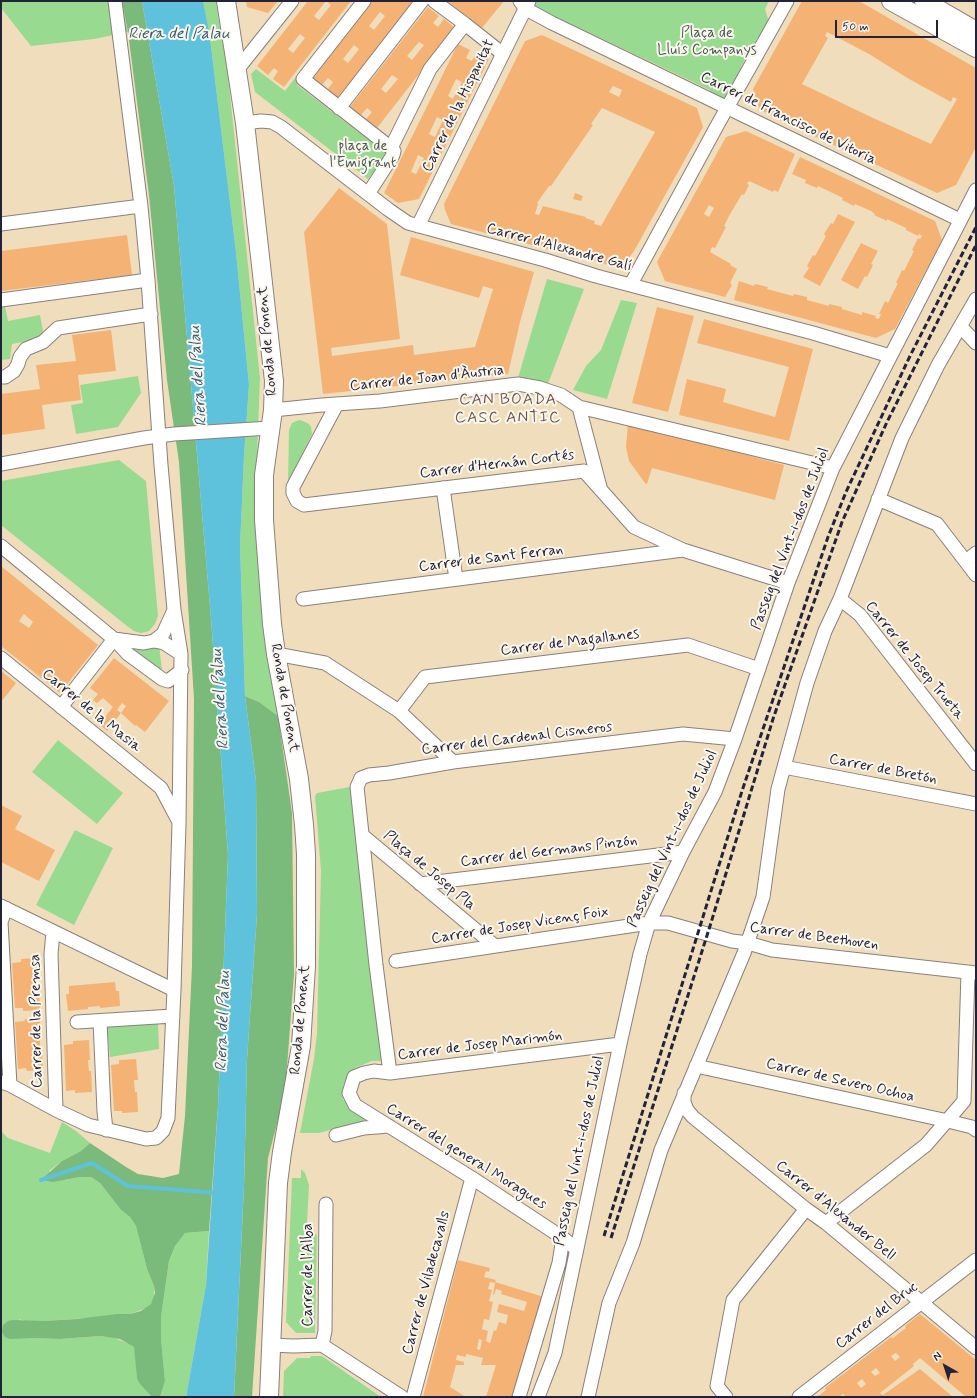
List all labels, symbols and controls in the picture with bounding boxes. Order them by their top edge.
scale bar [837,12,940,38]
text: 50 m [842,19,869,35]
water label: Riera del Palau [128,25,230,45]
park label: Plaça de Lluís Companys [657,25,757,60]
street label: Carrer de la Hispanitat [419,37,499,175]
street label: Carrer de Francisco de Vitoria [697,69,879,169]
park label: plaça de l'Emigrant [330,138,396,173]
street label: Carrer d'Alexandre Galí [484,220,634,276]
street label: Ronda de Ponent [254,285,282,397]
water label: Riera del Palau [186,325,212,427]
street label: Carrer de Joan d'Àustria [349,362,505,396]
district label: CAN BOADA CASC ANTIC [455,391,561,429]
street label: Passeig del Vint-i-dos de Juliol [748,445,834,633]
street label: Carrer d'Hernán Cortés [419,447,575,483]
street label: Carrer de Sant Ferran [418,541,564,577]
street label: Carrer de Josep Trueta [861,598,967,724]
street label: Carrer de Magallanes [500,626,640,660]
street label: Ronda de Ponent [266,642,302,754]
water label: Riera del Palau [208,648,234,750]
street label: Carrer de la Masia [38,665,144,757]
street label: Carrer del Cardenal Cisneros [421,718,613,760]
street label: Passeig del Vint-i-dos de Juliol [624,747,722,931]
street label: Carrer de Bretón [827,751,939,789]
street label: Plaça de Josep Pla [379,827,479,915]
street label: Carrer del Germans Pinzón [460,832,638,872]
street label: Carrer de Josep Vicenç Foix [430,903,610,949]
street label: Carrer de Beethoven [748,919,880,955]
street label: Carrer de la Premsa [27,954,47,1088]
street label: Ronda de Ponent [287,964,315,1076]
water label: Riera del Palau [213,970,235,1072]
street label: Carrer de Josep Marimón [397,1027,563,1065]
street label: Passeig del Vint-i-dos de Juliol [551,1054,609,1248]
street label: Carrer de Severo Ochoa [764,1055,916,1107]
street label: Carrer del general Moragues [382,1100,550,1214]
street label: Carrer d'Alexander Bell [772,1157,898,1265]
street label: Carrer de Viladecavalls [399,1209,455,1357]
street label: Carrer de l'Alba [300,1223,318,1327]
street label: Carrer del Bruc [832,1278,922,1354]
north arrow [925,1346,965,1386]
text: N [930,1349,945,1364]

